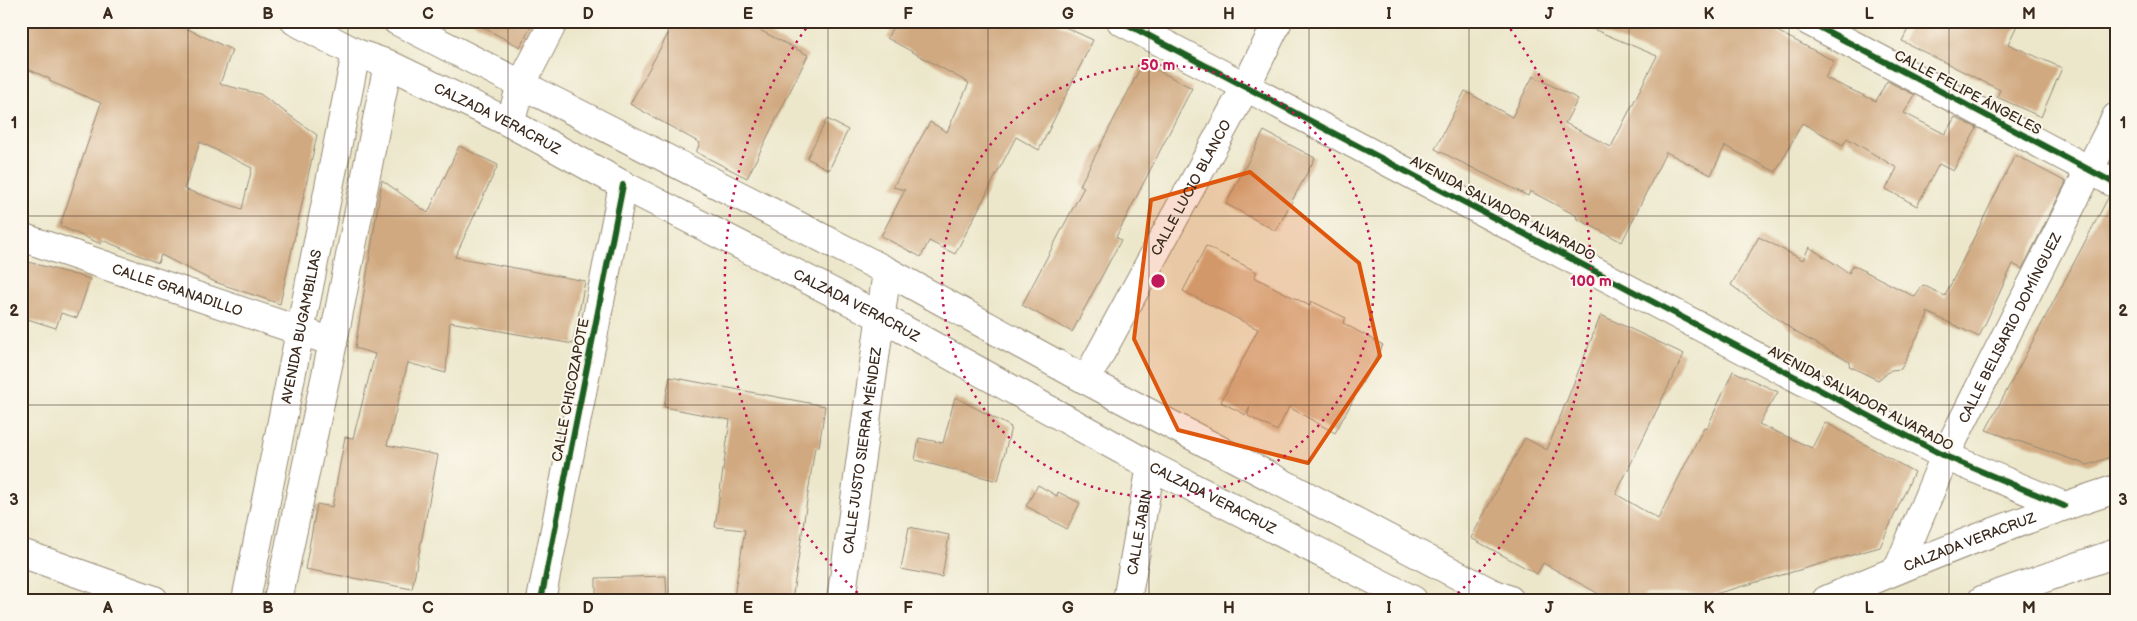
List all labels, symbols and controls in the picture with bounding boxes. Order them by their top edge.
text: A [102,5,113,24]
text: B [262,5,274,24]
text: C [422,5,434,24]
text: D [582,5,594,24]
text: E [743,5,753,24]
text: F [903,5,913,24]
text: G [1062,5,1074,24]
text: H [1223,5,1235,24]
text: I [1386,5,1392,24]
text: J [1545,5,1554,24]
text: K [1704,5,1715,24]
text: L [1864,5,1874,24]
text: M [2022,5,2036,24]
street label: CALLE FELIPE ÁNGELES [1891,46,2045,138]
text: 50 m [1141,56,1176,75]
street label: CALZADA VERACRUZ [431,79,564,158]
text: 1 [11,114,17,133]
text: 1 [2120,114,2126,133]
street label: CALLE LUCIO BLANCO [1147,117,1235,259]
street label: AVENIDA SALVADOR ALVARADO [1407,152,1598,265]
street label: CALLE BELISARIO DOMÍNGUEZ [1955,230,2065,426]
street label: AVENIDA BUGAMBILIAS [278,248,325,405]
street label: CALLE GRANADILLO [110,260,245,320]
street label: CALZADA VERACRUZ [790,266,923,346]
centre of rings [1149,272,1167,290]
text: 100 m [1570,272,1612,291]
text: 2 [9,302,19,321]
text: 2 [2118,302,2128,321]
street label: CALLE CHICOZAPOTE [548,317,593,463]
street label: AVENIDA SALVADOR ALVARADO [1765,342,1956,455]
street label: CALLE JUSTO SIERRA MÉNDEZ [840,346,885,555]
street label: CALZADA VERACRUZ [1146,459,1279,538]
street label: CALLE JABIN [1124,488,1156,576]
text: 3 [9,491,19,510]
text: 3 [2118,491,2128,510]
street label: CALZADA VERACRUZ [1901,509,2039,575]
text: A [102,599,113,618]
text: B [262,599,274,618]
text: C [422,599,434,618]
text: D [582,599,594,618]
text: E [743,599,753,618]
text: F [903,599,913,618]
text: G [1062,599,1074,618]
text: H [1223,599,1235,618]
text: I [1386,599,1392,618]
text: J [1545,599,1554,618]
text: K [1704,599,1715,618]
text: L [1864,599,1874,618]
text: M [2022,599,2036,618]

